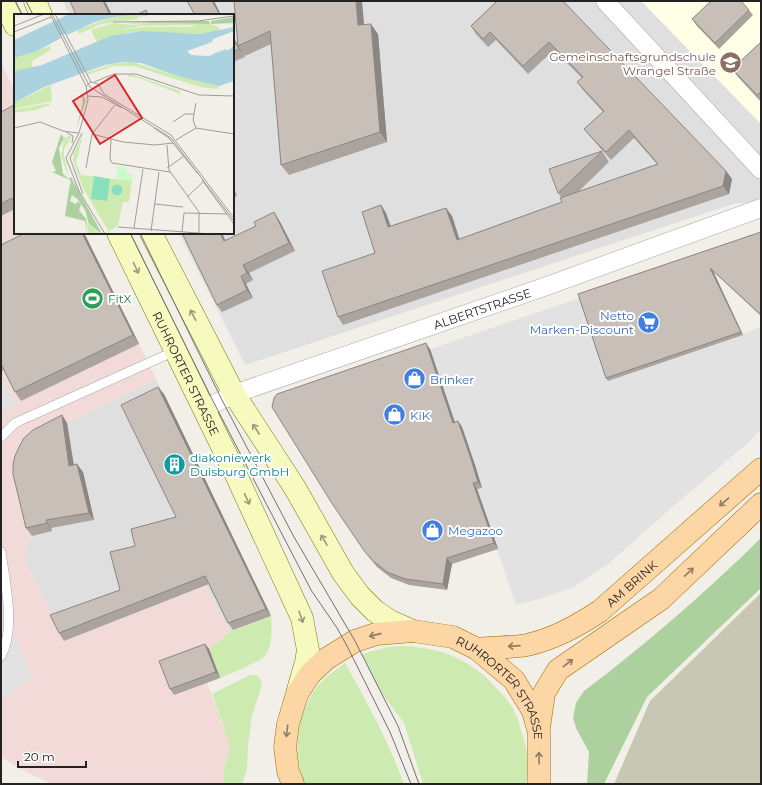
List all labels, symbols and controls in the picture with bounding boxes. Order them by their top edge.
inset map [14,14,234,234]
place label: Gemeinschaftsgrundschule Wrangel Straße [549,49,716,78]
school or university icon: Gemeinschaftsgrundschule Wrangel Straße [718,50,744,76]
one-way arrow [133,262,140,274]
sports icon: FitX [79,285,105,311]
street label: ALBERTSTRASSE [431,285,533,332]
place label: FitX [108,291,132,306]
place label: Netto Marken-Discount [530,308,634,337]
street label: RUHRORTER STRASSE [150,309,223,438]
one-way arrow [189,309,197,321]
supermarket icon: Netto Marken-Discount [636,309,662,335]
shop icon: Brinker [402,366,428,392]
place label: Brinker [430,372,474,387]
shop icon: KiK [381,402,407,428]
place label: KiK [410,408,431,423]
one-way arrow [252,423,261,434]
place label: diakoniewerk Duisburg GmbH [190,450,289,479]
building icon: diakoniewerk Duisburg GmbH [162,451,188,477]
one-way arrow [244,492,251,504]
one-way arrow [719,497,730,506]
shop icon: Megazoo [419,517,445,543]
place label: Megazoo [448,523,503,538]
one-way arrow [320,534,327,546]
street label: AM BRINK [603,557,660,610]
one-way arrow [684,568,695,577]
one-way arrow [298,610,305,623]
one-way arrow [368,632,381,640]
street label: RUHRORTER STRASSE [454,632,547,740]
one-way arrow [508,642,521,649]
one-way arrow [563,659,574,667]
one-way arrow [283,725,291,738]
scale bar [18,743,86,769]
text: 20 m [24,749,55,764]
one-way arrow [535,752,543,765]

